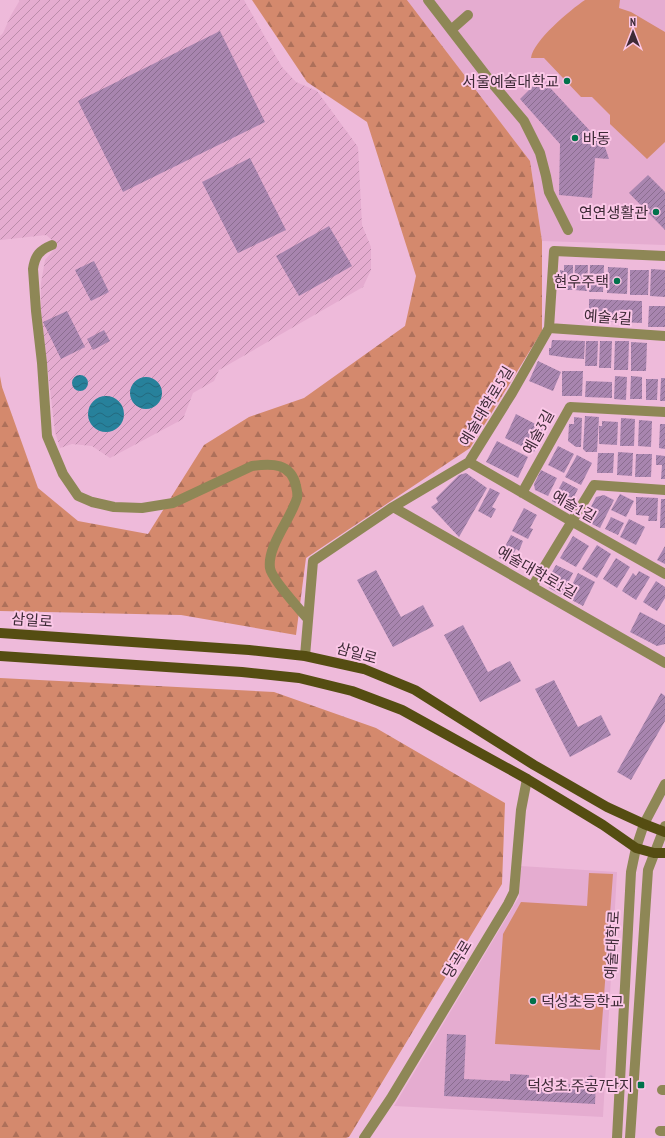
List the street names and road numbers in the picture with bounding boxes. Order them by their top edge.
street label: 예술4길 [583,306,633,328]
street label: 예술대학로5길 [455,363,517,449]
street label: 예술3길 [518,406,558,458]
street label: 예술1길 [548,486,600,526]
street label: 예술대학로1길 [493,541,581,603]
street label: 삼일로 [11,609,53,631]
street label: 삼일로 [334,638,380,668]
street label: 예술대학로 [601,910,623,980]
street label: 당곡로 [438,936,476,982]

